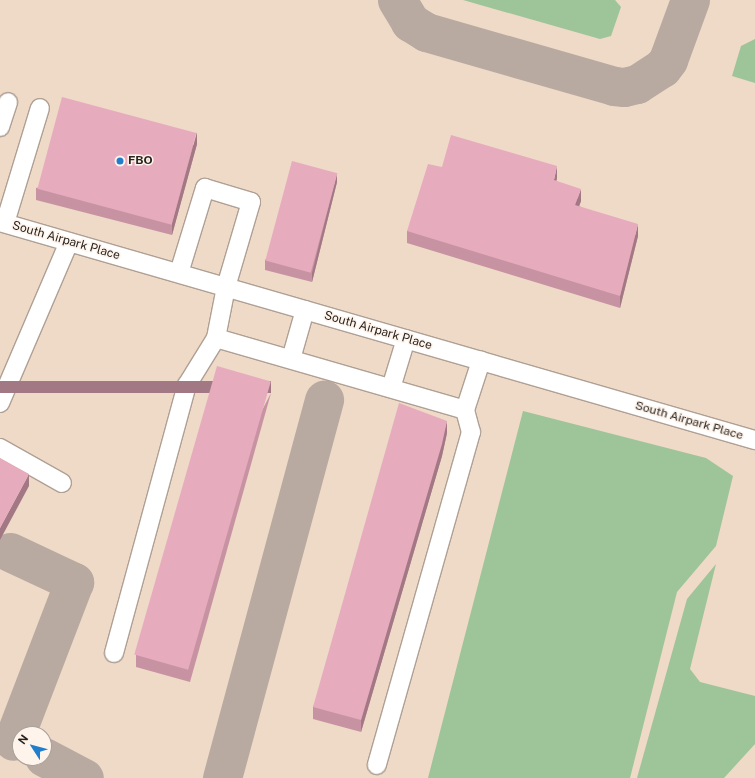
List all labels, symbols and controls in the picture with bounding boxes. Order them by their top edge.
place label: FBO [128,154,153,168]
marker: FBO [115,156,125,166]
street label: South Airpark Place [10,219,122,263]
street label: South Airpark Place [322,309,434,353]
street label: South Airpark Place [633,399,745,443]
north arrow [12,726,52,766]
text: N [16,733,30,747]

